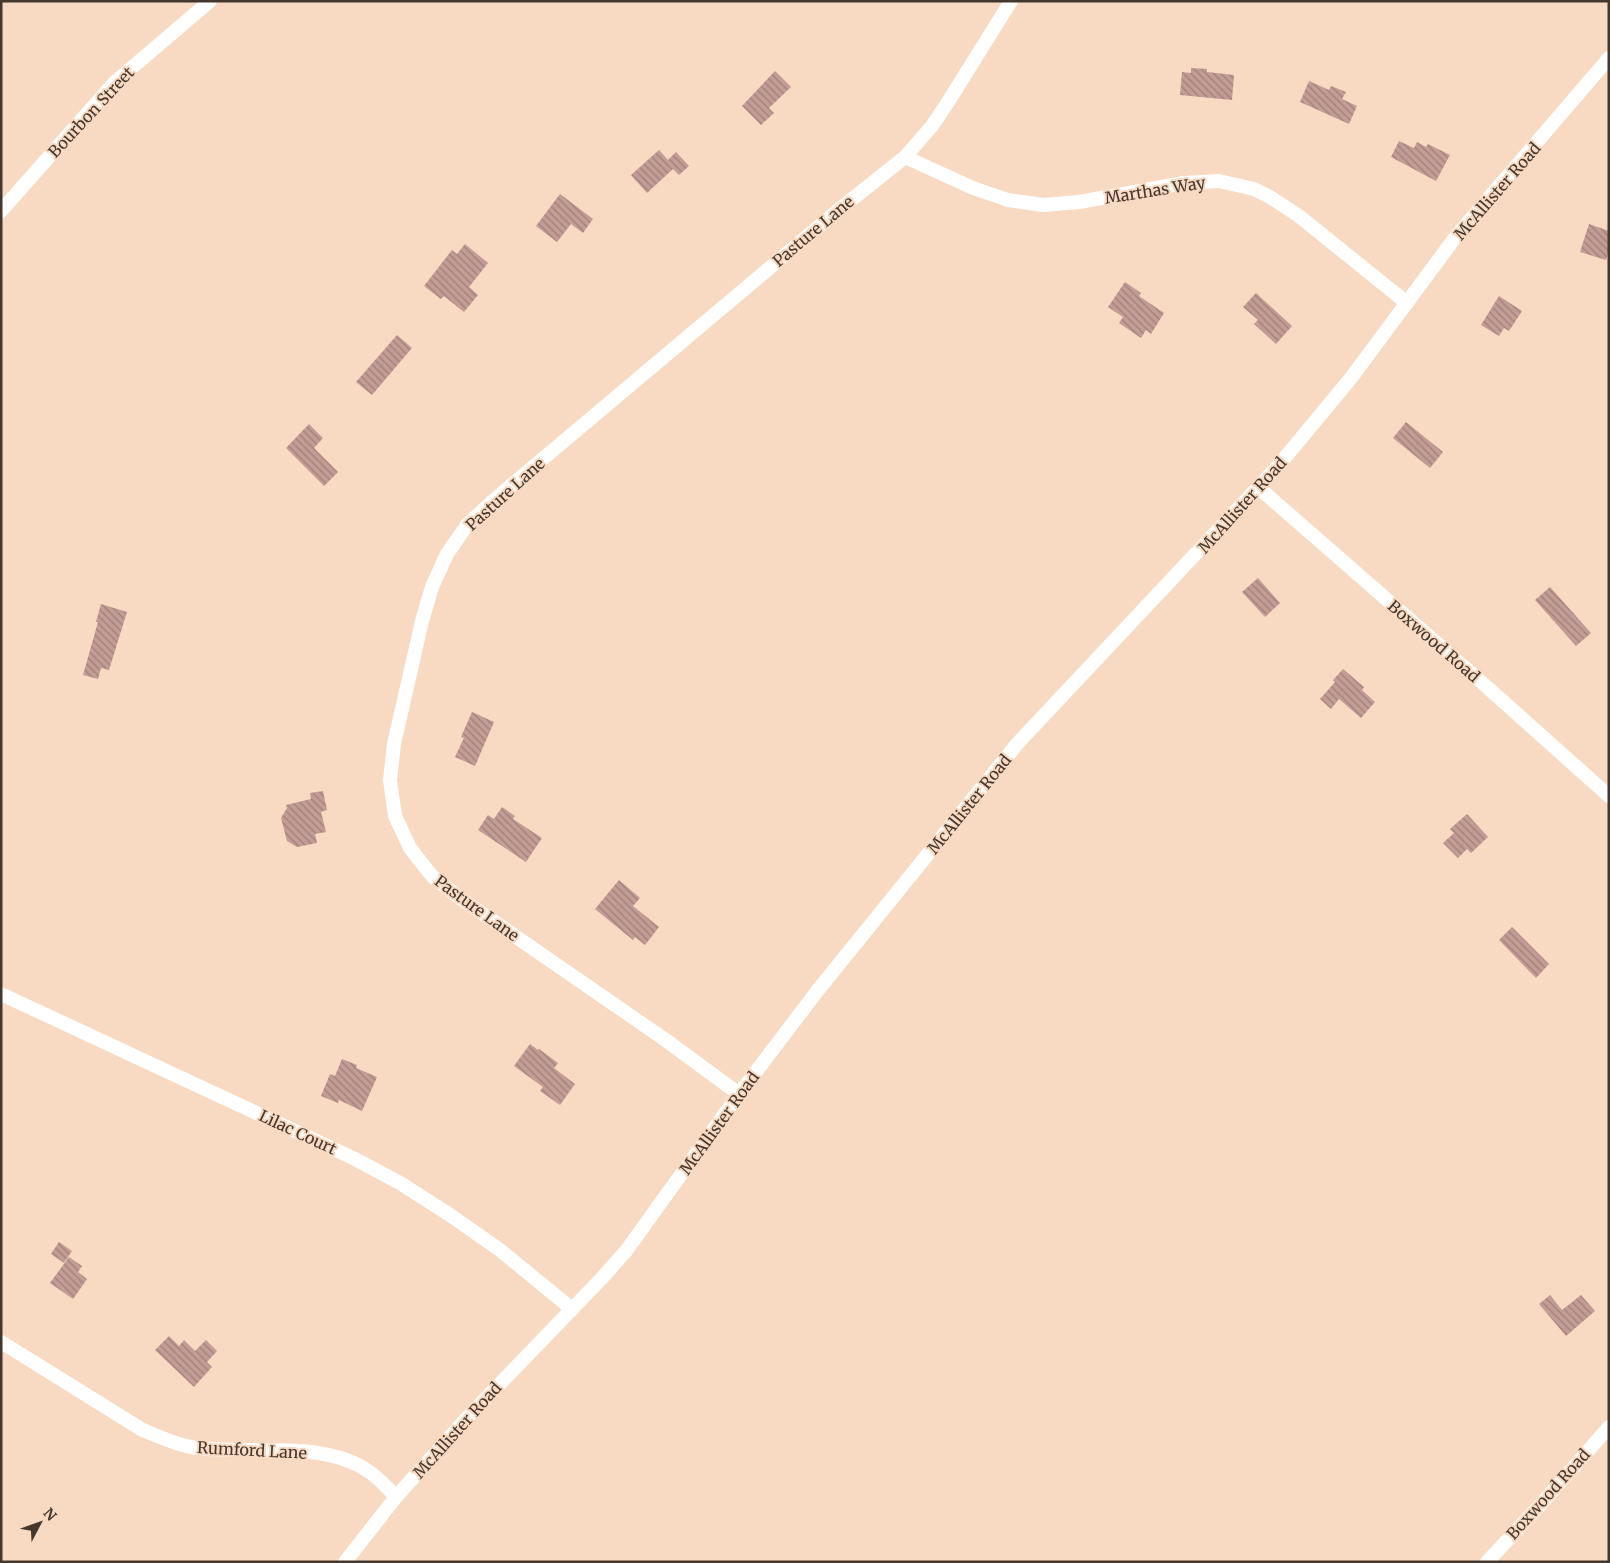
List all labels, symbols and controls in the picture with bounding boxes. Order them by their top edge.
street label: Bourbon Street [44,62,139,162]
street label: McAllister Road [1449,138,1545,244]
street label: Marthas Way [1103,172,1207,208]
street label: Pasture Lane [768,191,858,271]
street label: Pasture Lane [461,453,549,535]
street label: McAllister Road [1194,453,1291,557]
street label: Boxwood Road [1384,596,1484,687]
street label: McAllister Road [923,750,1016,858]
street label: Pasture Lane [431,871,523,945]
street label: McAllister Road [675,1067,763,1178]
street label: Lilac Court [256,1105,341,1159]
street label: McAllister Road [409,1378,506,1482]
street label: Rumford Lane [197,1437,307,1463]
street label: Boxwood Road [1502,1444,1594,1543]
north arrow [15,1498,65,1548]
text: N [39,1504,60,1525]

